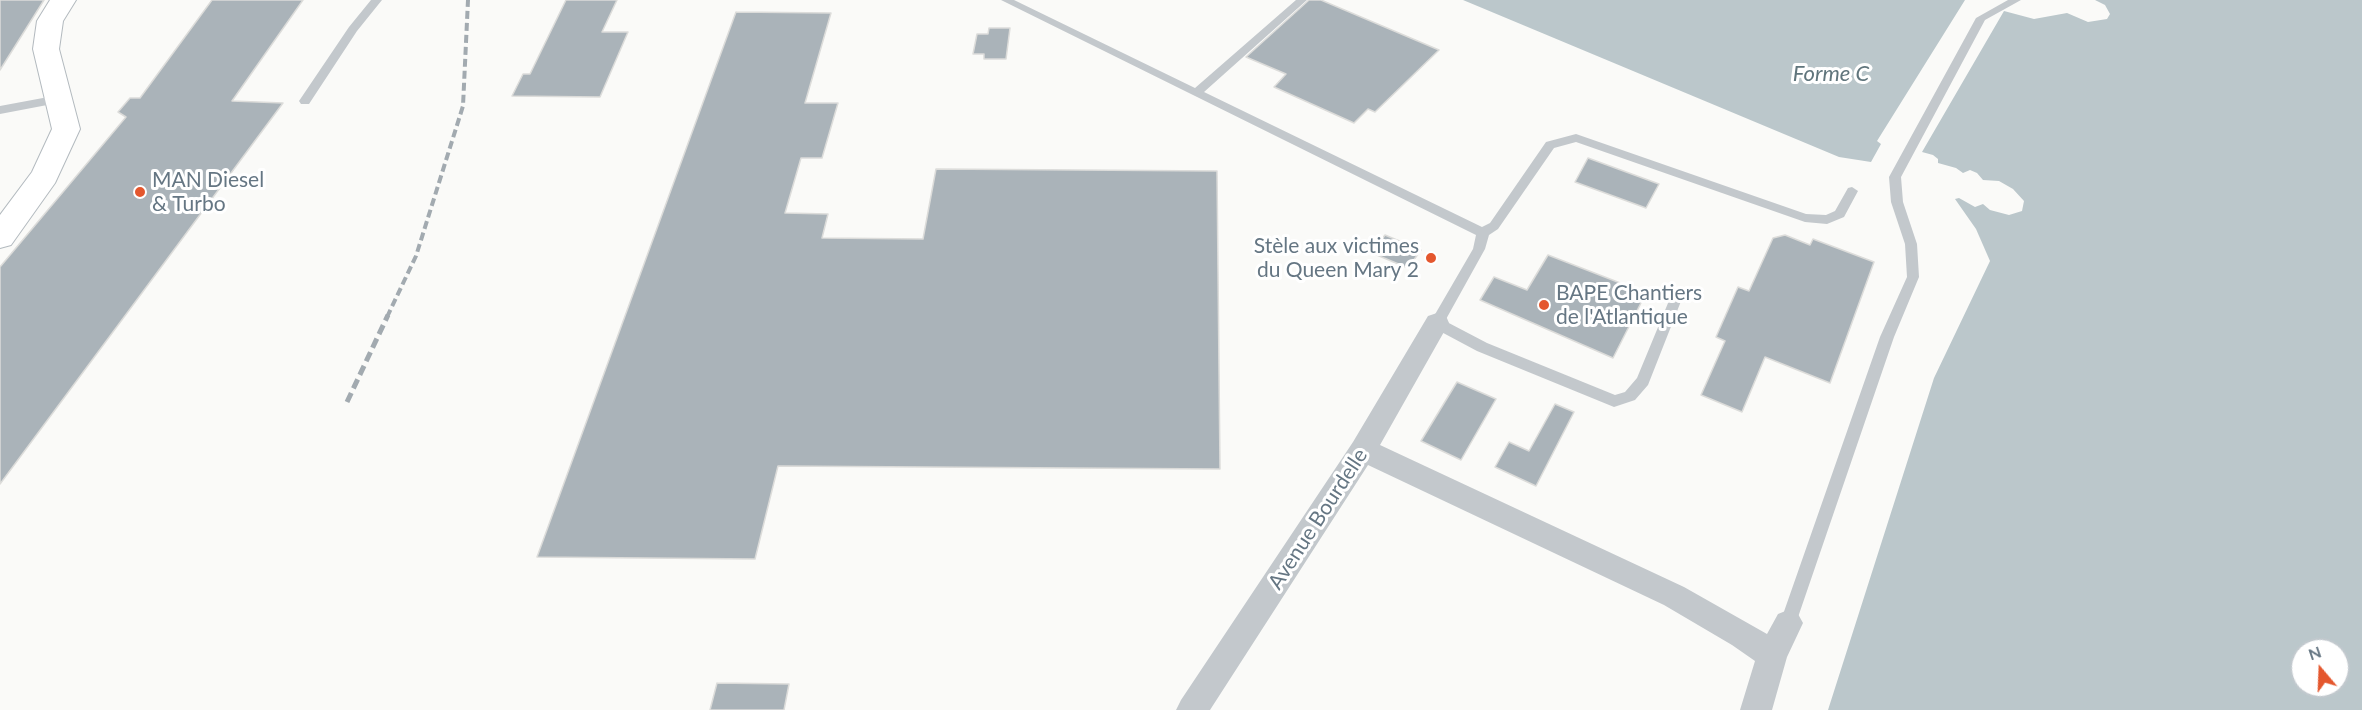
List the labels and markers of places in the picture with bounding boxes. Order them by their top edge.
place label: MAN Diesel & Turbo [152,167,264,217]
marker: MAN Diesel & Turbo [133,185,147,199]
place label: Stèle aux victimes du Queen Mary 2 [1254,233,1419,283]
marker: Stèle aux victimes du Queen Mary 2 [1424,251,1438,265]
place label: BAPE Chantiers de l'Atlantique [1556,280,1702,330]
marker: BAPE Chantiers de l'Atlantique [1537,298,1551,312]

